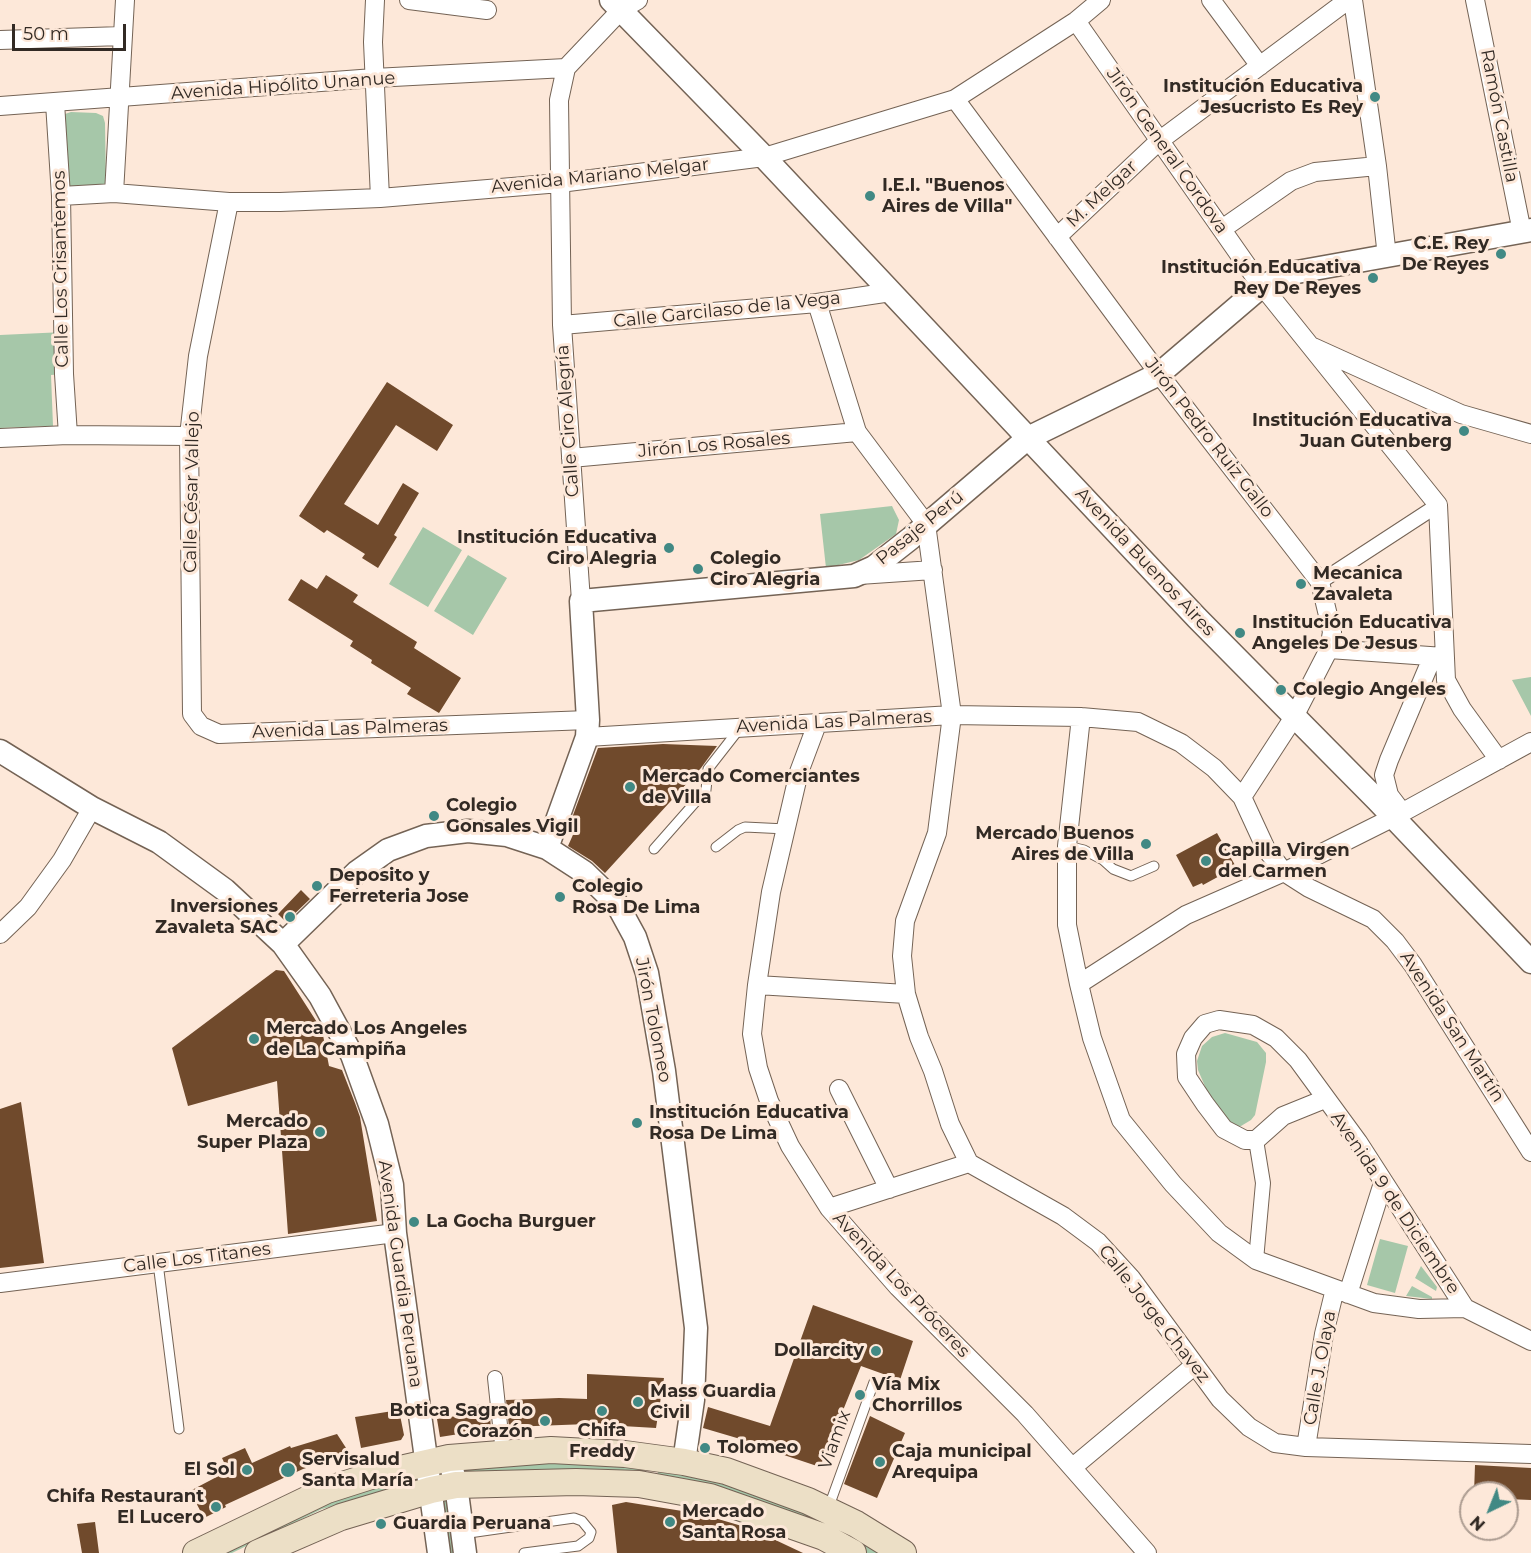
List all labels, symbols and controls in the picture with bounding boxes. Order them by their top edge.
scale bar [15,12,129,50]
text: 50 m [23,23,69,45]
street label: Ramón Castilla [1475,48,1523,184]
street label: Jirón General Cordova [1102,64,1232,238]
street label: Avenida Hipólito Unanue [170,67,396,105]
place label: Institución Educativa Jesucristo Es Rey [1163,76,1363,118]
marker: Institución Educativa Jesucristo Es Rey [1368,90,1382,104]
street label: Avenida Mariano Melgar [490,154,710,198]
street label: M. Melgar [1062,156,1142,232]
street label: Calle Los Crisantemos [48,170,74,368]
place label: I.E.I. "Buenos Aires de Villa" [882,175,1012,218]
marker: I.E.I. "Buenos Aires de Villa" [863,189,877,203]
place label: C.E. Rey De Reyes [1402,233,1489,276]
marker: C.E. Rey De Reyes [1494,247,1508,261]
place label: Institución Educativa Rey De Reyes [1161,257,1361,300]
marker: Institución Educativa Rey De Reyes [1366,271,1380,285]
street label: Calle Garcilaso de la Vega [612,287,842,333]
street label: Calle Ciro Alegría [552,344,584,498]
street label: Jirón Pedro Ruiz Gallo [1140,354,1278,522]
place label: Institución Educativa Juan Gutenberg [1252,410,1452,452]
street label: Calle César Vallejo [180,411,204,573]
marker: Institución Educativa Juan Gutenberg [1457,424,1471,438]
street label: Jirón Los Rosales [637,428,791,462]
street label: Avenida Buenos Aires [1071,483,1219,641]
street label: Pasaje Perú [872,486,968,570]
place label: Institución Educativa Ciro Alegria [457,527,657,570]
marker: Institución Educativa Ciro Alegria [662,541,676,555]
place label: Colegio Ciro Alegria [710,548,820,590]
marker: Colegio Ciro Alegria [691,562,705,576]
place label: Mecanica Zavaleta [1313,563,1403,606]
marker: Mecanica Zavaleta [1294,577,1308,591]
place label: Institución Educativa Angeles De Jesus [1252,612,1452,654]
marker: Institución Educativa Angeles De Jesus [1233,626,1247,640]
place label: Colegio Angeles [1293,679,1446,701]
marker: Colegio Angeles [1274,683,1288,697]
street label: Avenida Las Palmeras [736,706,932,738]
street label: Avenida Las Palmeras [252,715,448,743]
place label: Mercado Comerciantes de Villa [642,766,860,808]
marker: Mercado Comerciantes de Villa [623,780,637,794]
place label: Colegio Gonsales Vigil [446,795,578,838]
marker: Colegio Gonsales Vigil [427,809,441,823]
place label: Mercado Buenos Aires de Villa [975,823,1134,866]
marker: Mercado Buenos Aires de Villa [1139,837,1153,851]
place label: Capilla Virgen del Carmen [1218,840,1350,882]
marker: Capilla Virgen del Carmen [1199,854,1213,868]
place label: Deposito y Ferreteria Jose [329,865,469,908]
place label: Colegio Rosa De Lima [572,876,700,918]
marker: Deposito y Ferreteria Jose [310,879,324,893]
marker: Colegio Rosa De Lima [553,890,567,904]
place label: Inversiones Zavaleta SAC [155,896,278,938]
marker: Inversiones Zavaleta SAC [283,910,297,924]
street label: Avenida San Martín [1395,948,1509,1106]
street label: Jirón Tolomeo [630,956,676,1084]
place label: Mercado Los Angeles de La Campiña [266,1018,467,1060]
marker: Mercado Los Angeles de La Campiña [247,1032,261,1046]
place label: Institución Educativa Rosa De Lima [649,1102,849,1144]
street label: Avenida 9 de Diciembre [1326,1108,1464,1298]
place label: Mercado Super Plaza [197,1111,308,1154]
marker: Institución Educativa Rosa De Lima [630,1116,644,1130]
marker: Mercado Super Plaza [313,1125,327,1139]
street label: Avenida Guardia Peruana [373,1159,427,1389]
street label: Avenida Los Próceres [828,1208,974,1362]
place label: La Gocha Burguer [426,1211,596,1233]
marker: La Gocha Burguer [407,1215,421,1229]
street label: Calle Los Titanes [122,1238,272,1278]
street label: Calle Jorge Chavez [1094,1241,1214,1387]
street label: Calle J. Olaya [1299,1309,1341,1427]
place label: Dollarcity [774,1340,864,1362]
marker: Dollarcity [869,1344,883,1358]
place label: Vía Mix Chorrillos [872,1374,962,1416]
place label: Mass Guardia Civil [650,1381,776,1424]
marker: Vía Mix Chorrillos [853,1388,867,1402]
marker: Mass Guardia Civil [631,1395,645,1409]
place label: Botica Sagrado Corazón [390,1400,533,1442]
marker: Chifa Freddy [595,1404,609,1418]
street label: Viamix [814,1408,856,1472]
marker: Botica Sagrado Corazón [538,1414,552,1428]
place label: Chifa Freddy [569,1420,635,1462]
place label: Tolomeo [717,1437,798,1459]
marker: Tolomeo [698,1441,712,1455]
place label: Caja municipal Arequipa [892,1441,1032,1484]
place label: Servisalud Santa María [302,1449,413,1492]
marker: Caja municipal Arequipa [873,1455,887,1469]
place label: El Sol [184,1459,235,1481]
marker: Servisalud Santa María [279,1461,297,1479]
marker: El Sol [240,1463,254,1477]
north arrow [1459,1481,1519,1541]
place label: Chifa Restaurant El Lucero [47,1486,204,1528]
marker: Chifa Restaurant El Lucero [209,1500,223,1514]
place label: Mercado Santa Rosa [682,1501,786,1544]
text: N [1467,1512,1489,1534]
place label: Guardia Peruana [393,1513,551,1535]
marker: Mercado Santa Rosa [663,1515,677,1529]
marker: Guardia Peruana [374,1517,388,1531]

